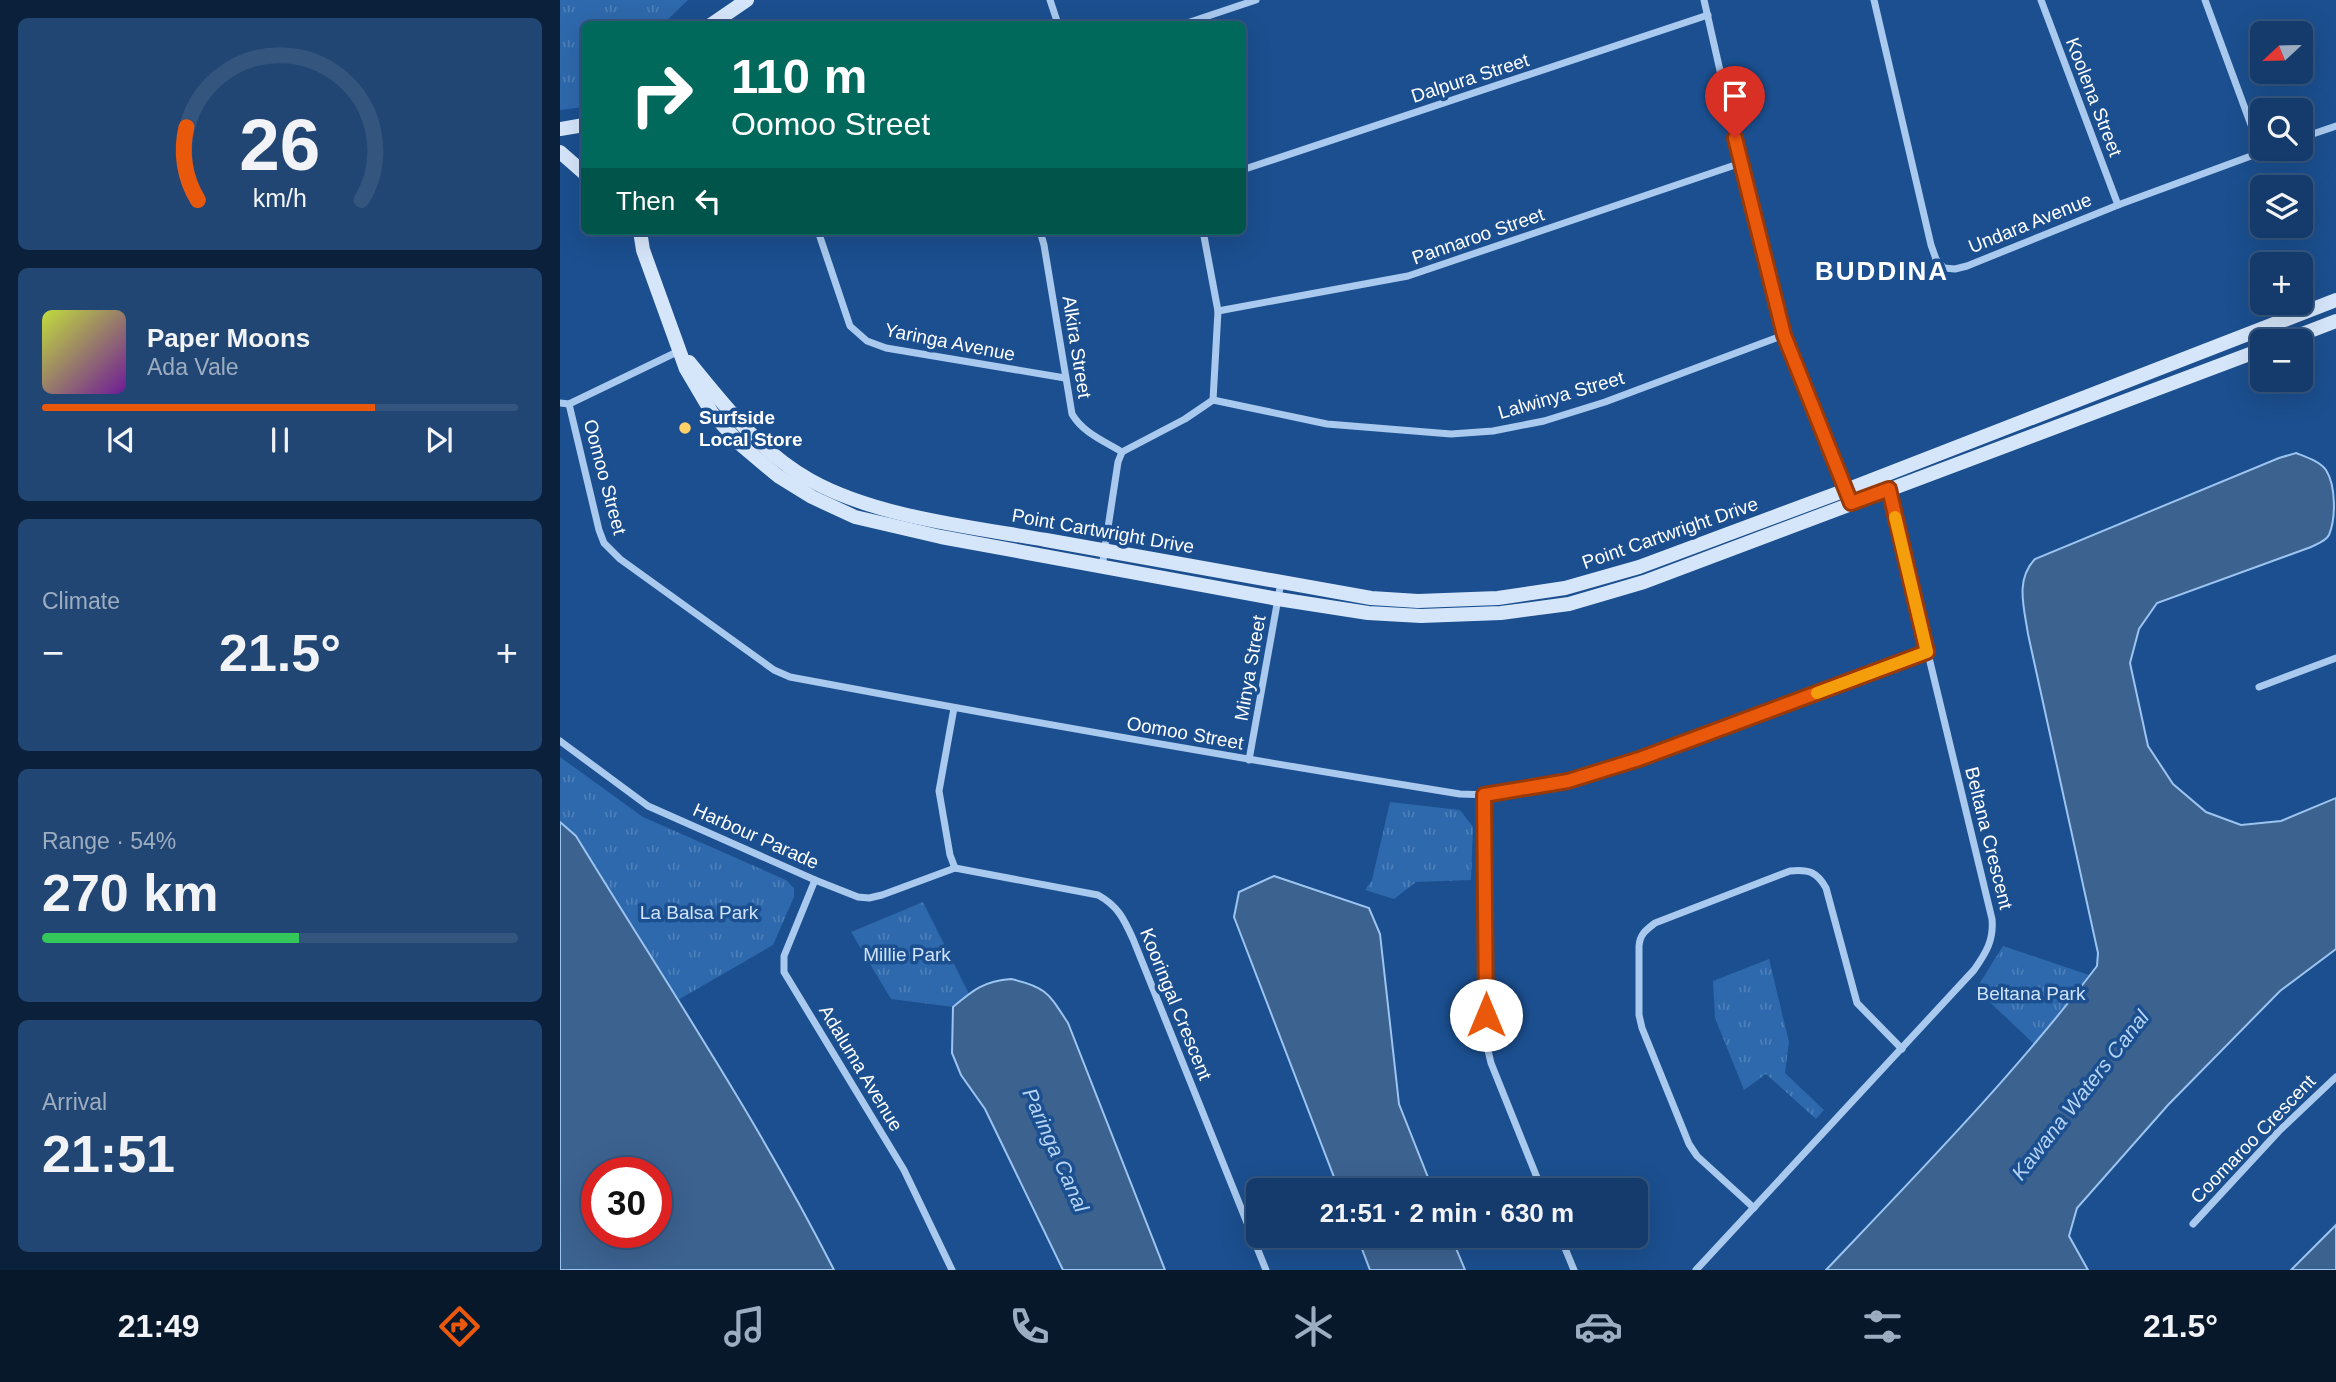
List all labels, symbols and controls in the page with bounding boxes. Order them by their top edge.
north arrow [2250,21,2314,84]
map controls [2250,21,2313,392]
street label: Koolena Street [2062,35,2127,160]
icon: right [616,49,707,140]
text: 110 m [731,49,867,103]
street label: Dalpura Street [1408,49,1532,107]
pin [1705,66,1765,138]
icon: arrive [1716,77,1754,115]
button: search [2250,98,2313,161]
text: 26 [240,105,320,186]
text: Oomoo Street [731,106,930,142]
button: layers [2250,175,2313,238]
icon: left [689,182,727,220]
text: km/h [253,184,307,212]
text: Then [616,186,675,216]
street label: Undara Avenue [1965,189,2095,257]
street label: Pannaroo Street [1409,203,1548,268]
button: + [2250,252,2313,315]
district label: BUDDINA [1815,256,1949,286]
street label: Alkira Street [1059,294,1096,400]
street label: Yaringa Avenue [883,319,1017,365]
text: Paper Moons [147,323,310,353]
button: − [2250,329,2313,392]
text: Ada Vale [147,354,239,380]
street label: Lalwinya Street [1496,367,1627,423]
place label: Surfside Local Store [699,407,802,450]
street label: Oomoo Street [580,417,631,538]
marker: Surfside Local Store [677,420,693,436]
icon: previous [102,421,140,459]
icon: pause [261,421,299,459]
icon: next [420,421,458,459]
street label: Point Cartwright Drive [1579,493,1761,573]
street label: Point Cartwright Drive [1010,505,1196,557]
text: Climate [42,588,120,614]
street label: Minya Street [1230,613,1270,722]
text: 21.5° [219,624,341,682]
text: − [42,632,64,674]
text: + [496,632,518,674]
street label: Oomoo Street [1125,712,1246,754]
street label: Beltana Crescent [1961,765,2017,912]
street label: Harbour Parade [690,799,822,873]
text: Range · 54% [42,828,176,854]
text: 270 km [42,864,218,922]
park label: La Balsa Park [640,902,759,923]
street label: Kooringal Crescent [1136,925,1216,1084]
park label: Millie Park [863,944,951,965]
position arrow [1449,978,1523,1052]
park label: Beltana Park [1977,983,2086,1004]
street label: Adaluma Avenue [815,1001,907,1135]
water label: Kawana Waters Canal [2007,1005,2154,1184]
street label: Coomaroo Crescent [2186,1070,2320,1207]
water label: Paringa Canal [1018,1085,1094,1217]
text: Arrival [42,1089,107,1115]
text: 21:51 [42,1125,175,1183]
speed limit sign: 30 [581,1157,672,1248]
text: 21:51 · 2 min · 630 m [1320,1198,1574,1228]
icon: directions [435,1302,484,1351]
icon: music [720,1302,769,1351]
icon: phone [1005,1302,1054,1351]
icon: climate [1289,1302,1338,1351]
icon: car [1574,1302,1623,1351]
icon: filters [1858,1302,1907,1351]
text: 21:49 [118,1308,200,1344]
text: 21.5° [2143,1308,2218,1344]

